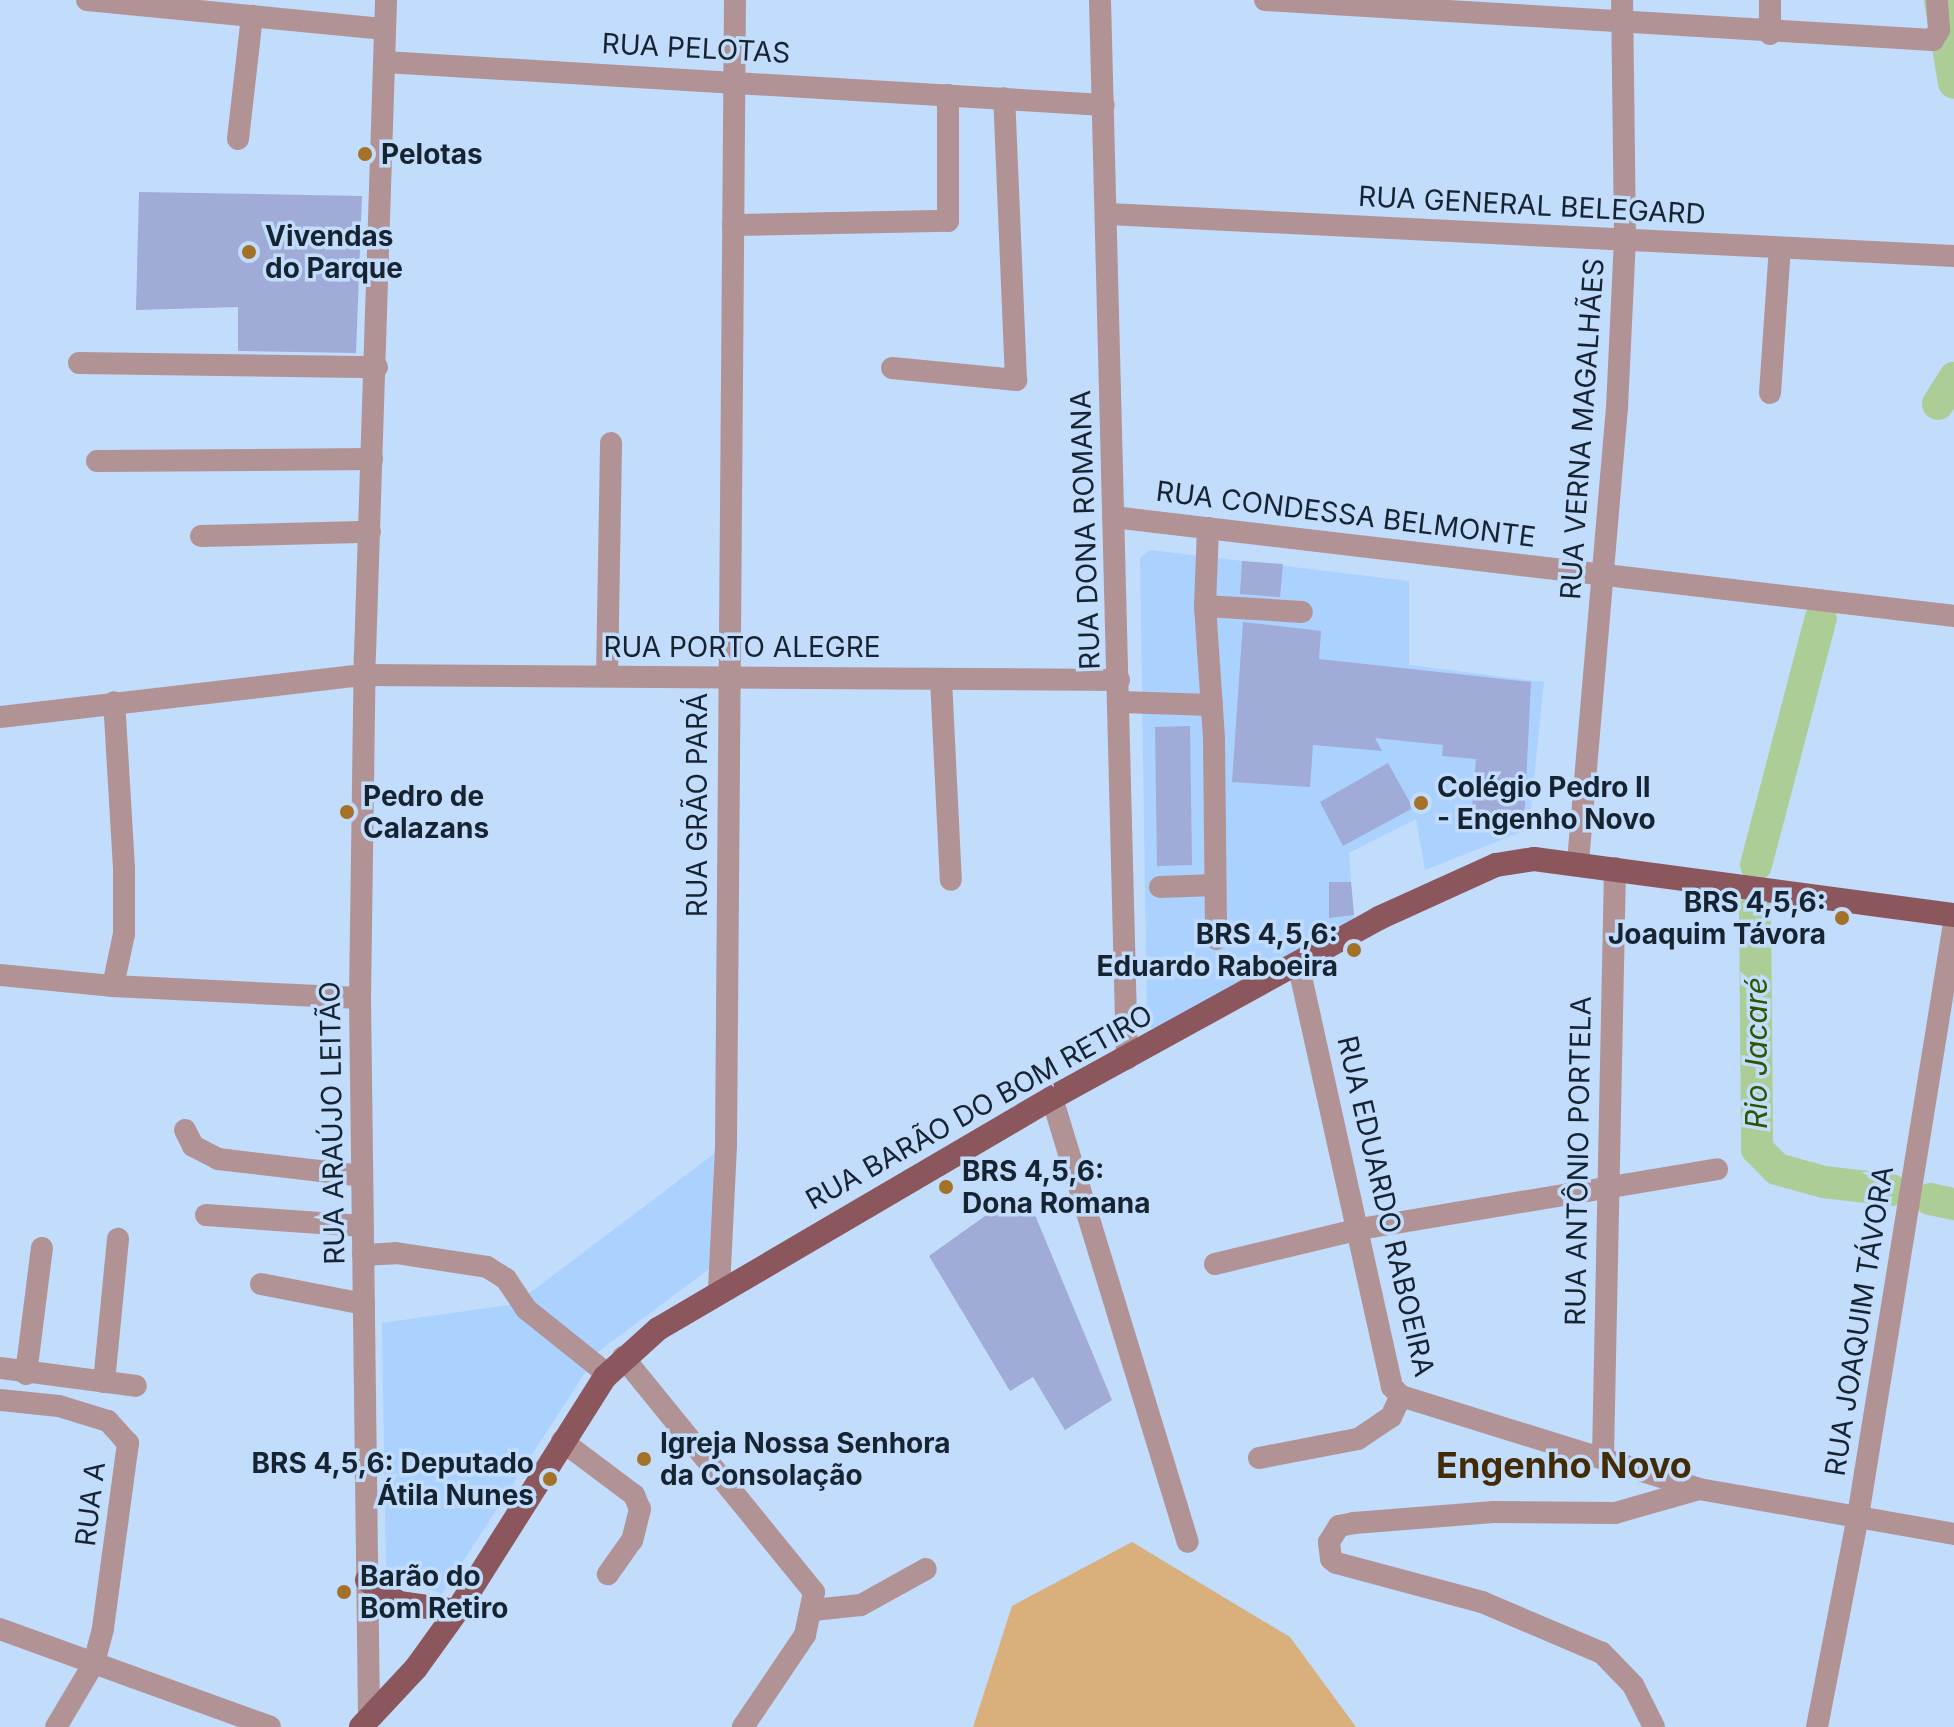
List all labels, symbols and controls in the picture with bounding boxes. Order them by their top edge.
street label: RUA PELOTAS [601,26,791,70]
place label: Pelotas [381,137,483,171]
marker: Pelotas [356,145,374,163]
street label: RUA GENERAL BELEGARD [1357,179,1707,231]
place label: Vivendas do Parque [265,219,403,285]
marker: Vivendas do Parque [240,243,258,261]
street label: RUA VERNA MAGALHÃES [1553,257,1611,601]
street label: RUA DONA ROMANA [1063,390,1107,670]
street label: RUA CONDESSA BELMONTE [1154,474,1538,554]
street label: RUA PORTO ALEGRE [603,630,881,664]
street label: RUA GRÃO PARÁ [680,693,714,917]
place label: Colégio Pedro II - Engenho Novo [1437,770,1656,836]
place label: Pedro de Calazans [363,779,489,845]
marker: Colégio Pedro II - Engenho Novo [1412,794,1430,812]
marker: Pedro de Calazans [338,803,356,821]
place label: BRS 4,5,6: Joaquim Távora [1608,885,1826,951]
marker: BRS 4,5,6: Joaquim Távora [1833,909,1851,927]
place label: BRS 4,5,6: Eduardo Raboeira [1097,917,1338,983]
marker: BRS 4,5,6: Eduardo Raboeira [1345,941,1363,959]
water label: Rio Jacaré [1738,977,1774,1129]
street label: RUA ARAÚJO LEITÃO [313,981,351,1265]
street label: RUA ANTÔNIO PORTELA [1558,996,1598,1326]
street label: RUA BARÃO DO BOM RETIRO [800,998,1158,1216]
street label: RUA EDUARDO RABOEIRA [1330,1032,1442,1380]
place label: BRS 4,5,6: Dona Romana [962,1154,1150,1220]
street label: RUA JOAQUIM TÁVORA [1818,1164,1900,1478]
marker: BRS 4,5,6: Dona Romana [937,1178,955,1196]
place label: Igreja Nossa Senhora da Consolação [660,1426,951,1492]
district label: Engenho Novo [1436,1444,1692,1488]
place label: BRS 4,5,6: Deputado Átila Nunes [252,1446,534,1512]
marker: Igreja Nossa Senhora da Consolação [635,1450,653,1468]
street label: RUA A [68,1460,112,1548]
marker: BRS 4,5,6: Deputado Átila Nunes [541,1470,559,1488]
place label: Barão do Bom Retiro [360,1559,508,1625]
marker: Barão do Bom Retiro [335,1583,353,1601]

